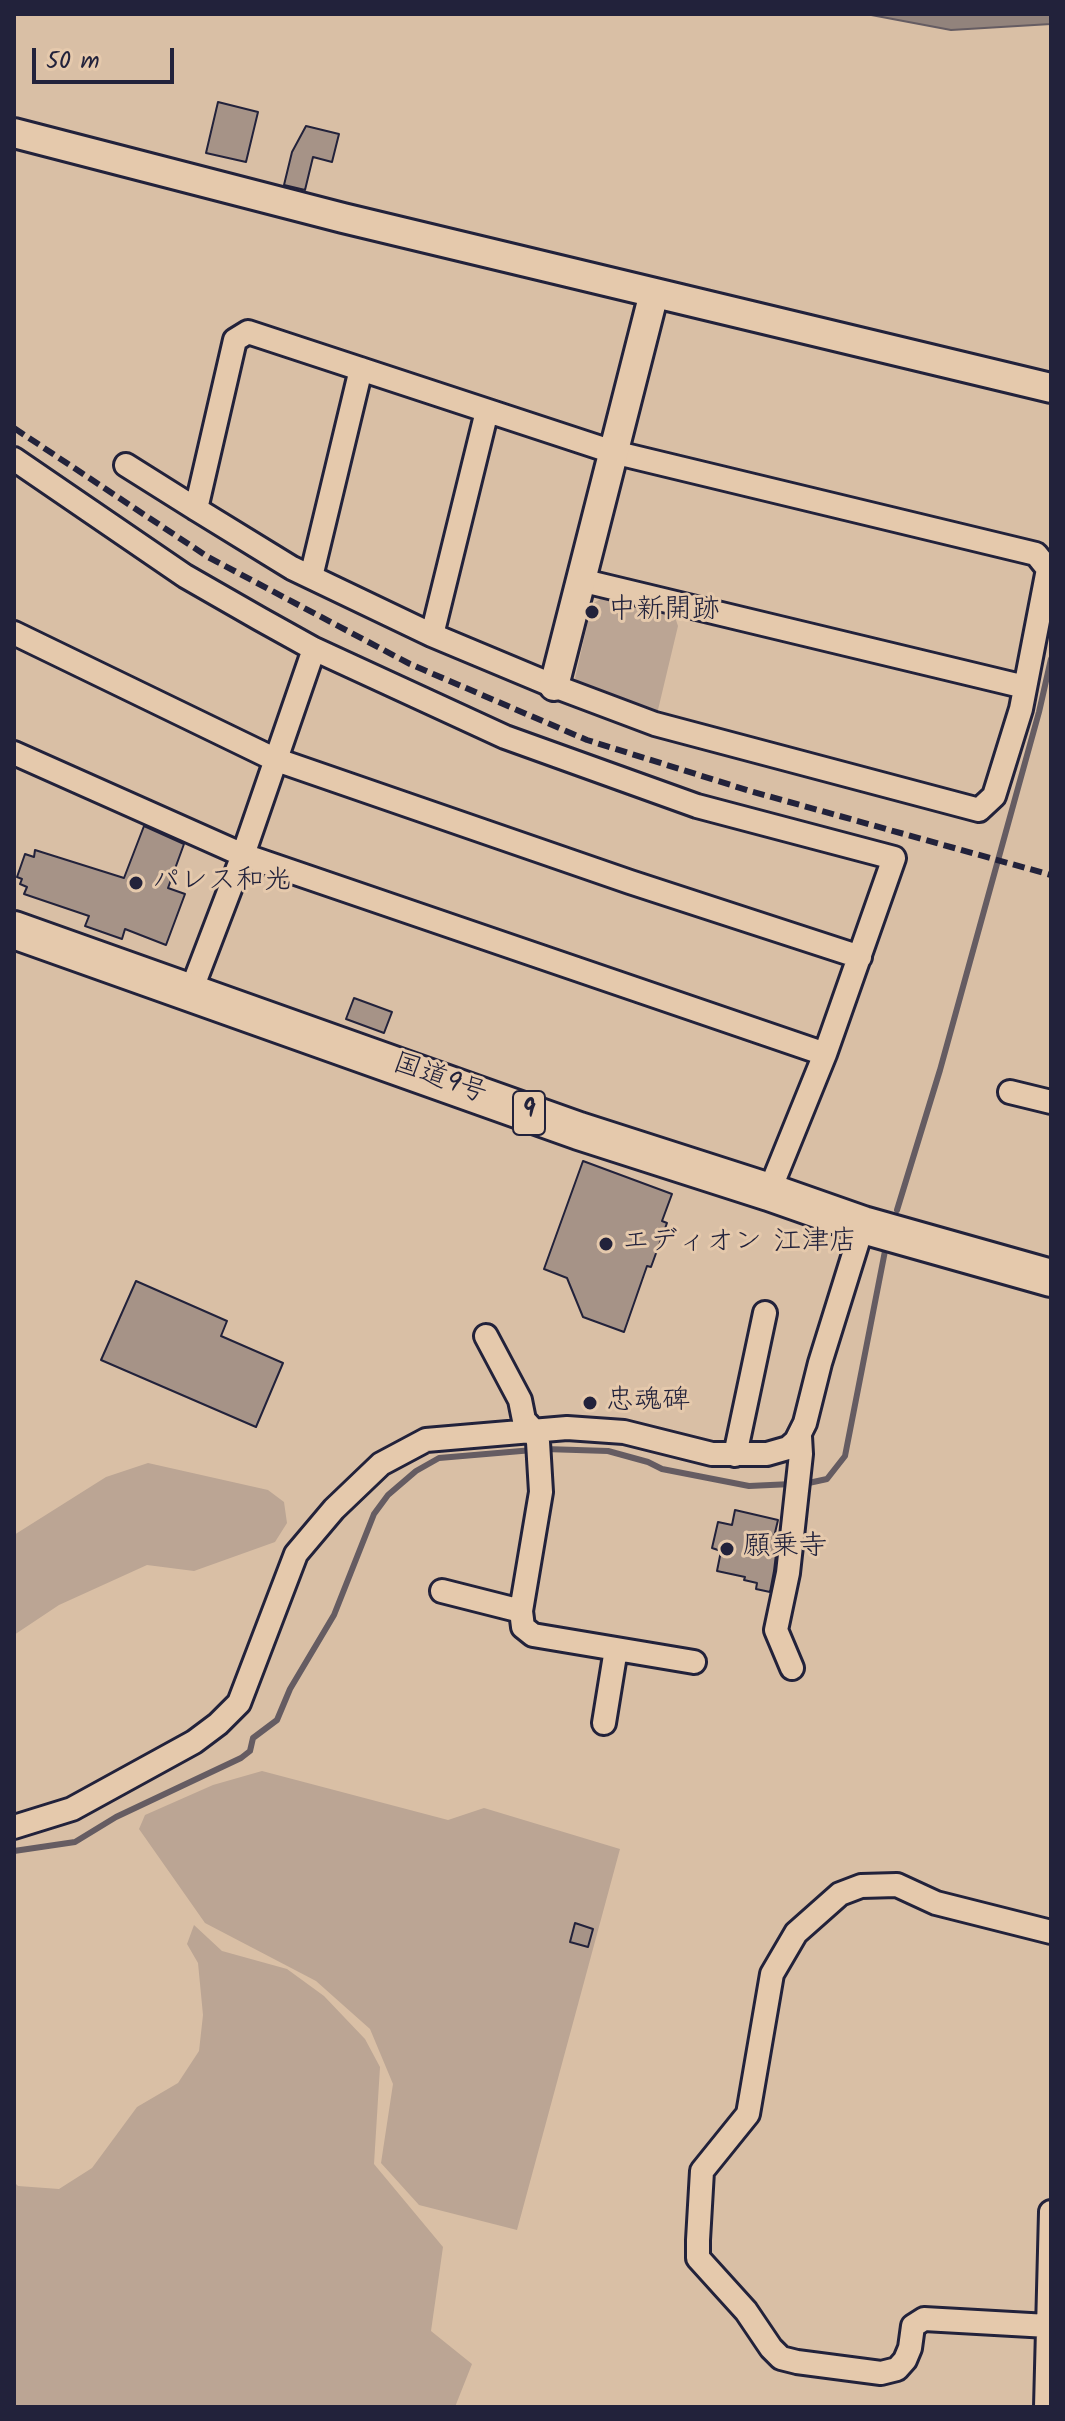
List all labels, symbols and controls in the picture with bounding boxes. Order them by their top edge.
scale bar [36,32,178,82]
text: 50 m [46,42,100,81]
place label: 中新開跡 [608,595,720,629]
marker: 中新開跡 [583,603,601,621]
place label: パレス和光 [152,866,292,900]
marker: パレス和光 [127,874,145,892]
street label: 国道9号 [387,1049,491,1113]
road number: 9 [513,1091,545,1135]
place label: エディオン 江津店 [622,1227,857,1261]
marker: エディオン 江津店 [597,1235,615,1253]
place label: 忠魂碑 [606,1386,690,1420]
marker: 忠魂碑 [581,1394,599,1412]
place label: 願乗寺 [743,1532,827,1566]
marker: 願乗寺 [718,1540,736,1558]

